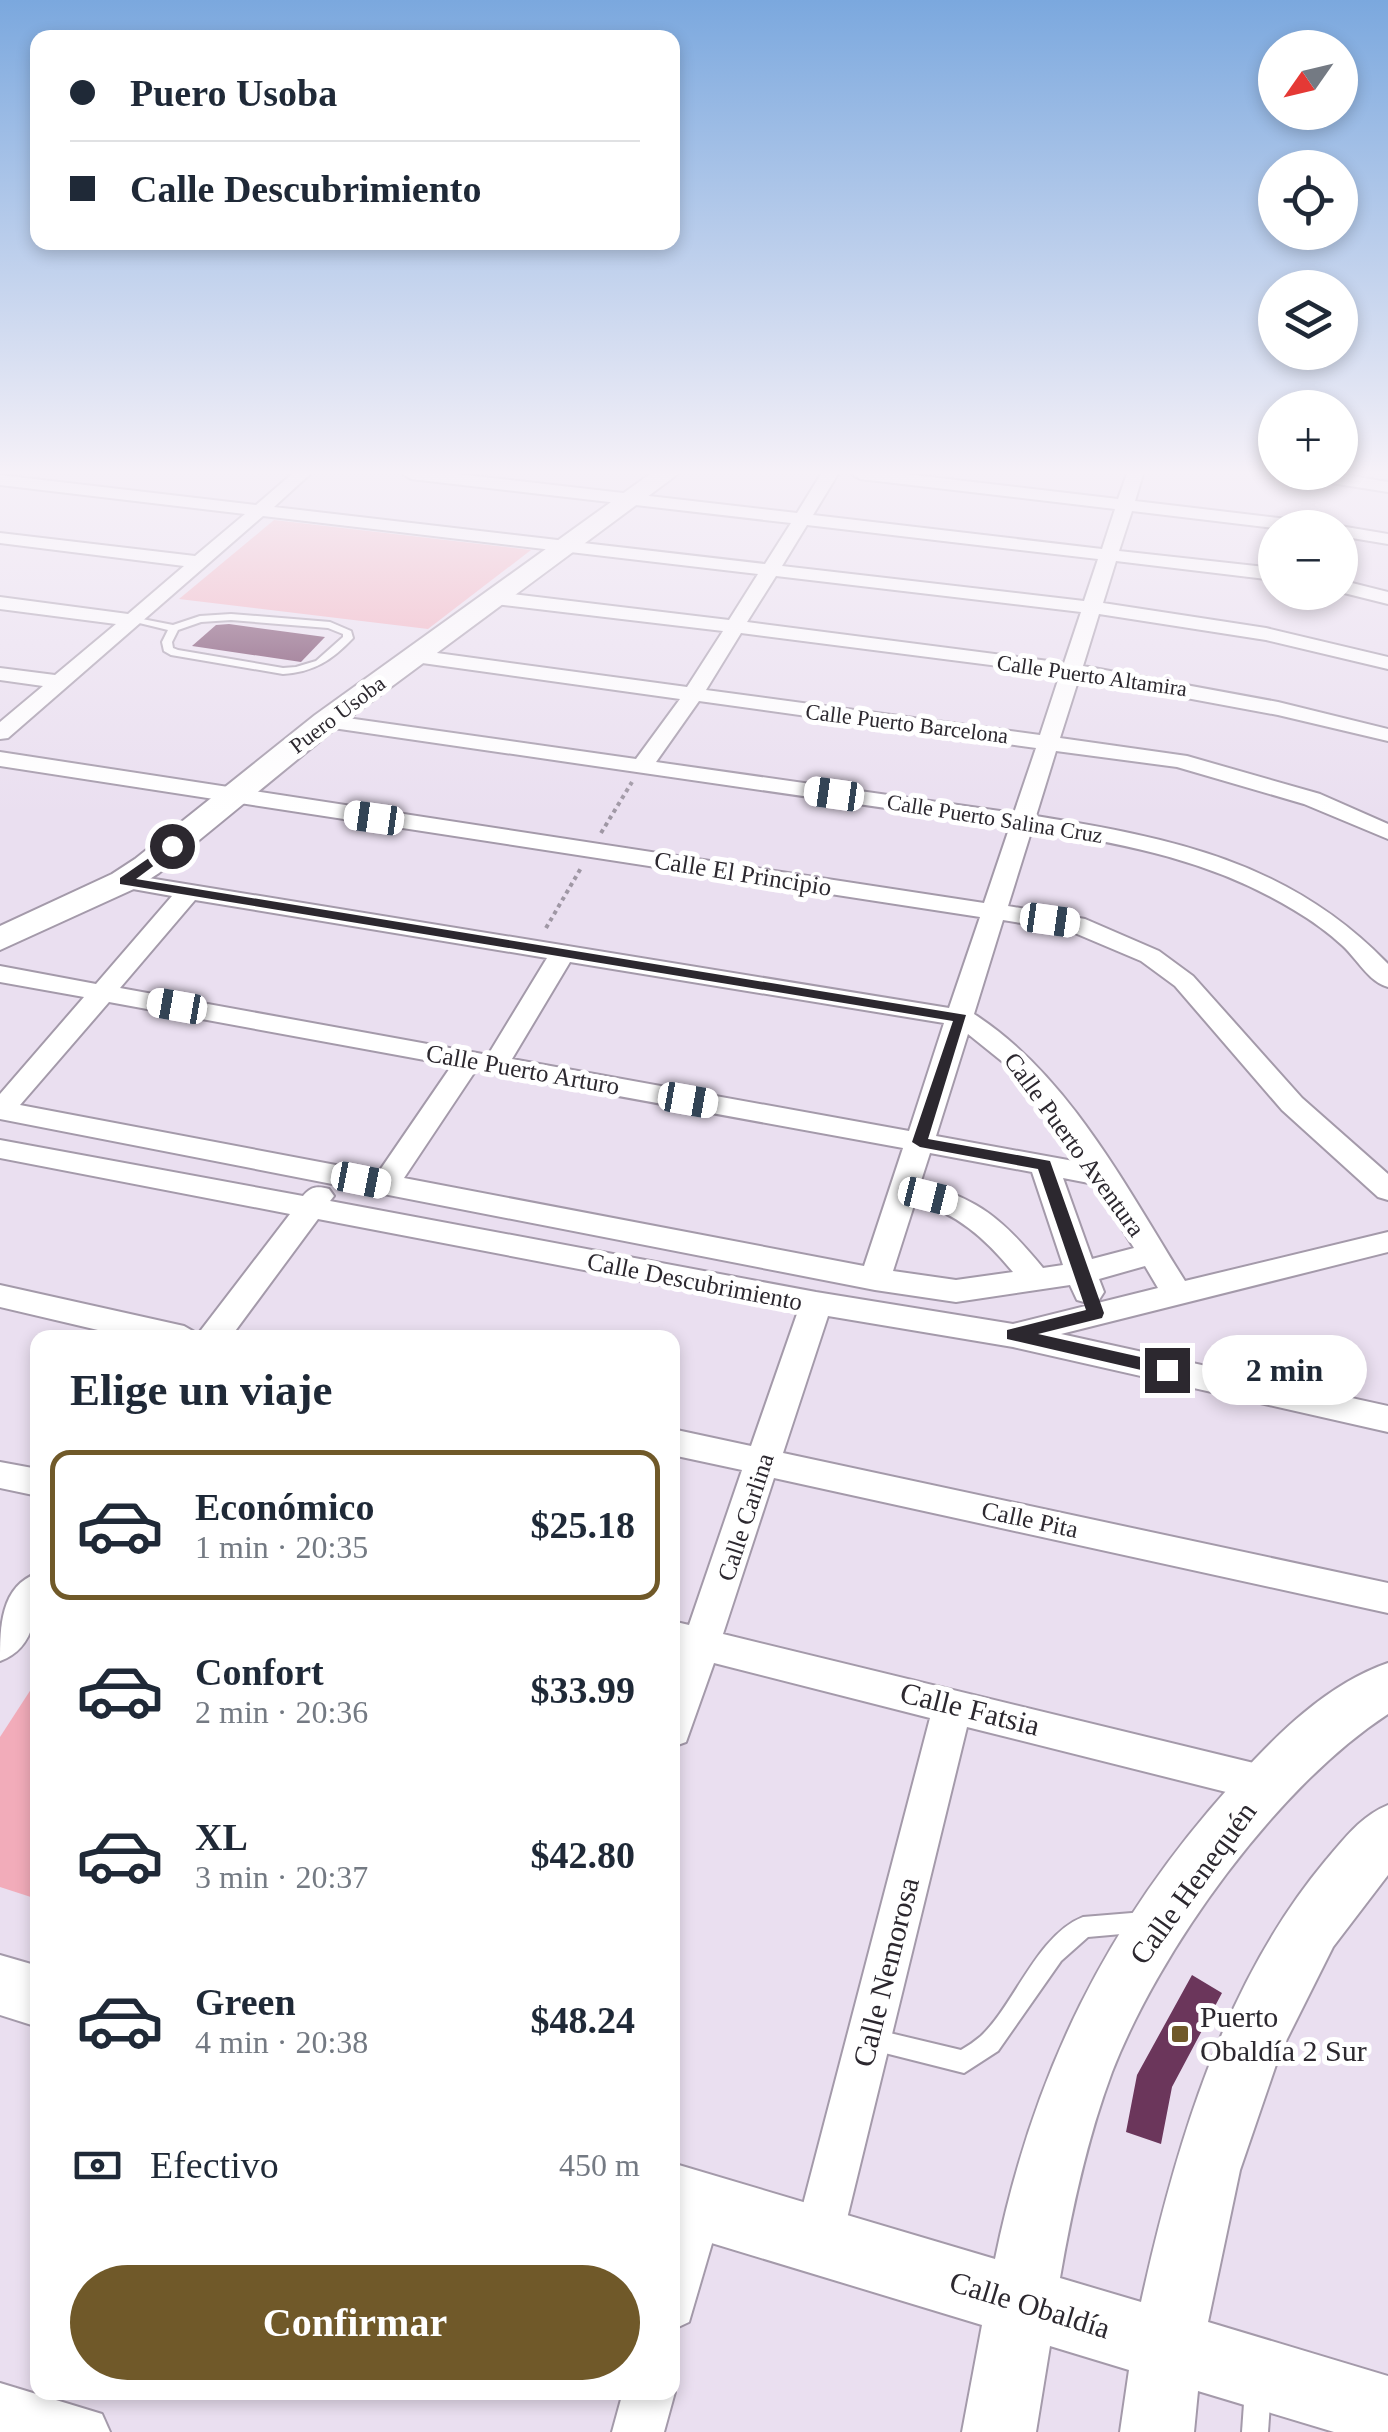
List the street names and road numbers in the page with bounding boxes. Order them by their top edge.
street label: Calle Puerto Altamira [995,650,1189,701]
street label: Puero Usoba [285,670,390,758]
street label: Calle Puerto Barcelona [804,699,1010,748]
street label: Calle Puerto Salina Cruz [885,789,1105,848]
street label: Calle El Principio [652,846,834,901]
street label: Calle Puerto Arturo [424,1039,622,1100]
street label: Calle Puerto Aventura [999,1047,1150,1241]
street label: Calle Descubrimiento [585,1247,805,1316]
street label: Calle Carlina [712,1450,779,1584]
street label: Calle Pita [979,1496,1081,1543]
street label: Calle Fatsia [897,1675,1043,1742]
street label: Calle Henequén [1123,1795,1262,1970]
street label: Calle Nemorosa [846,1874,925,2070]
street label: Calle Obaldía [946,2265,1114,2345]

